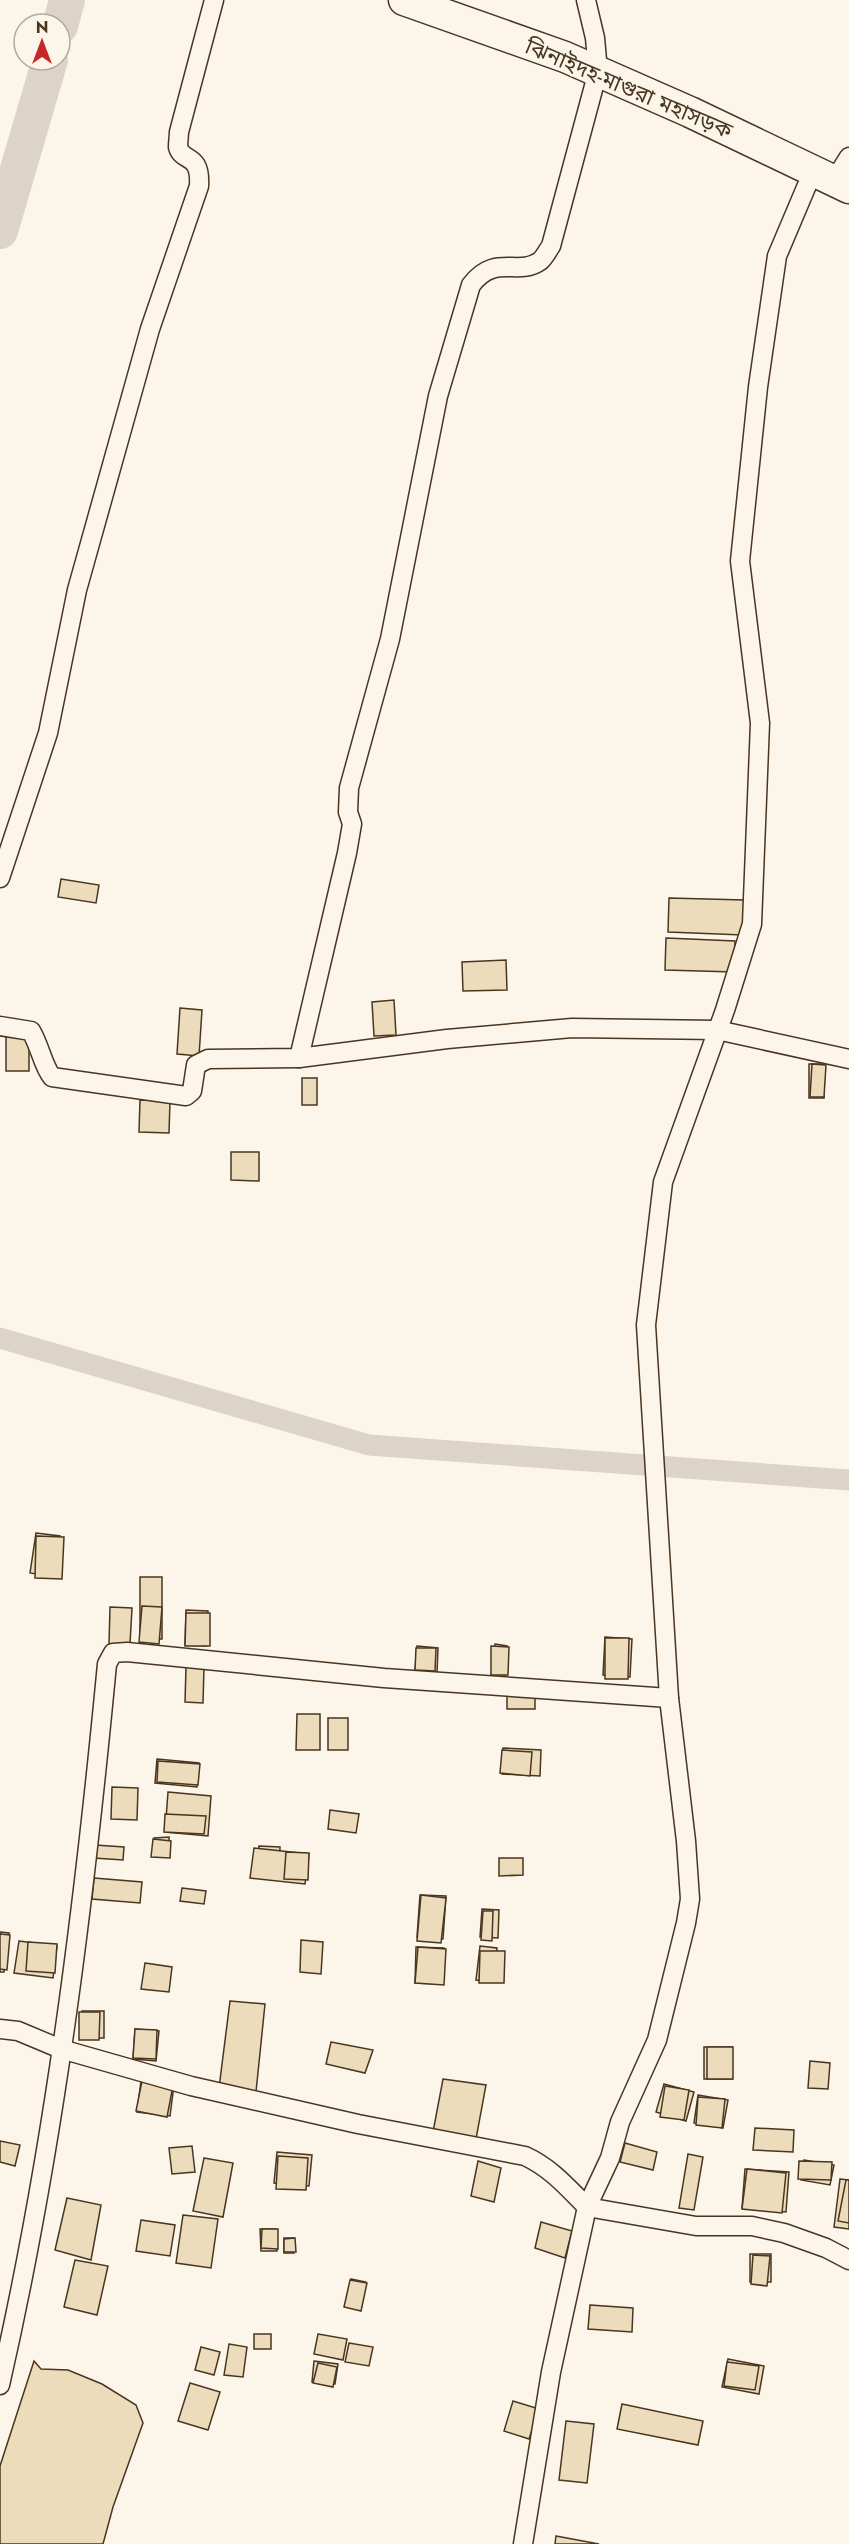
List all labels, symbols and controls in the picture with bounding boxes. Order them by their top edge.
north arrow [12,12,72,72]
text: N [36,16,48,39]
street label: ঝিনাইদহ-মাগুরা মহাসড়ক [519,29,738,146]

